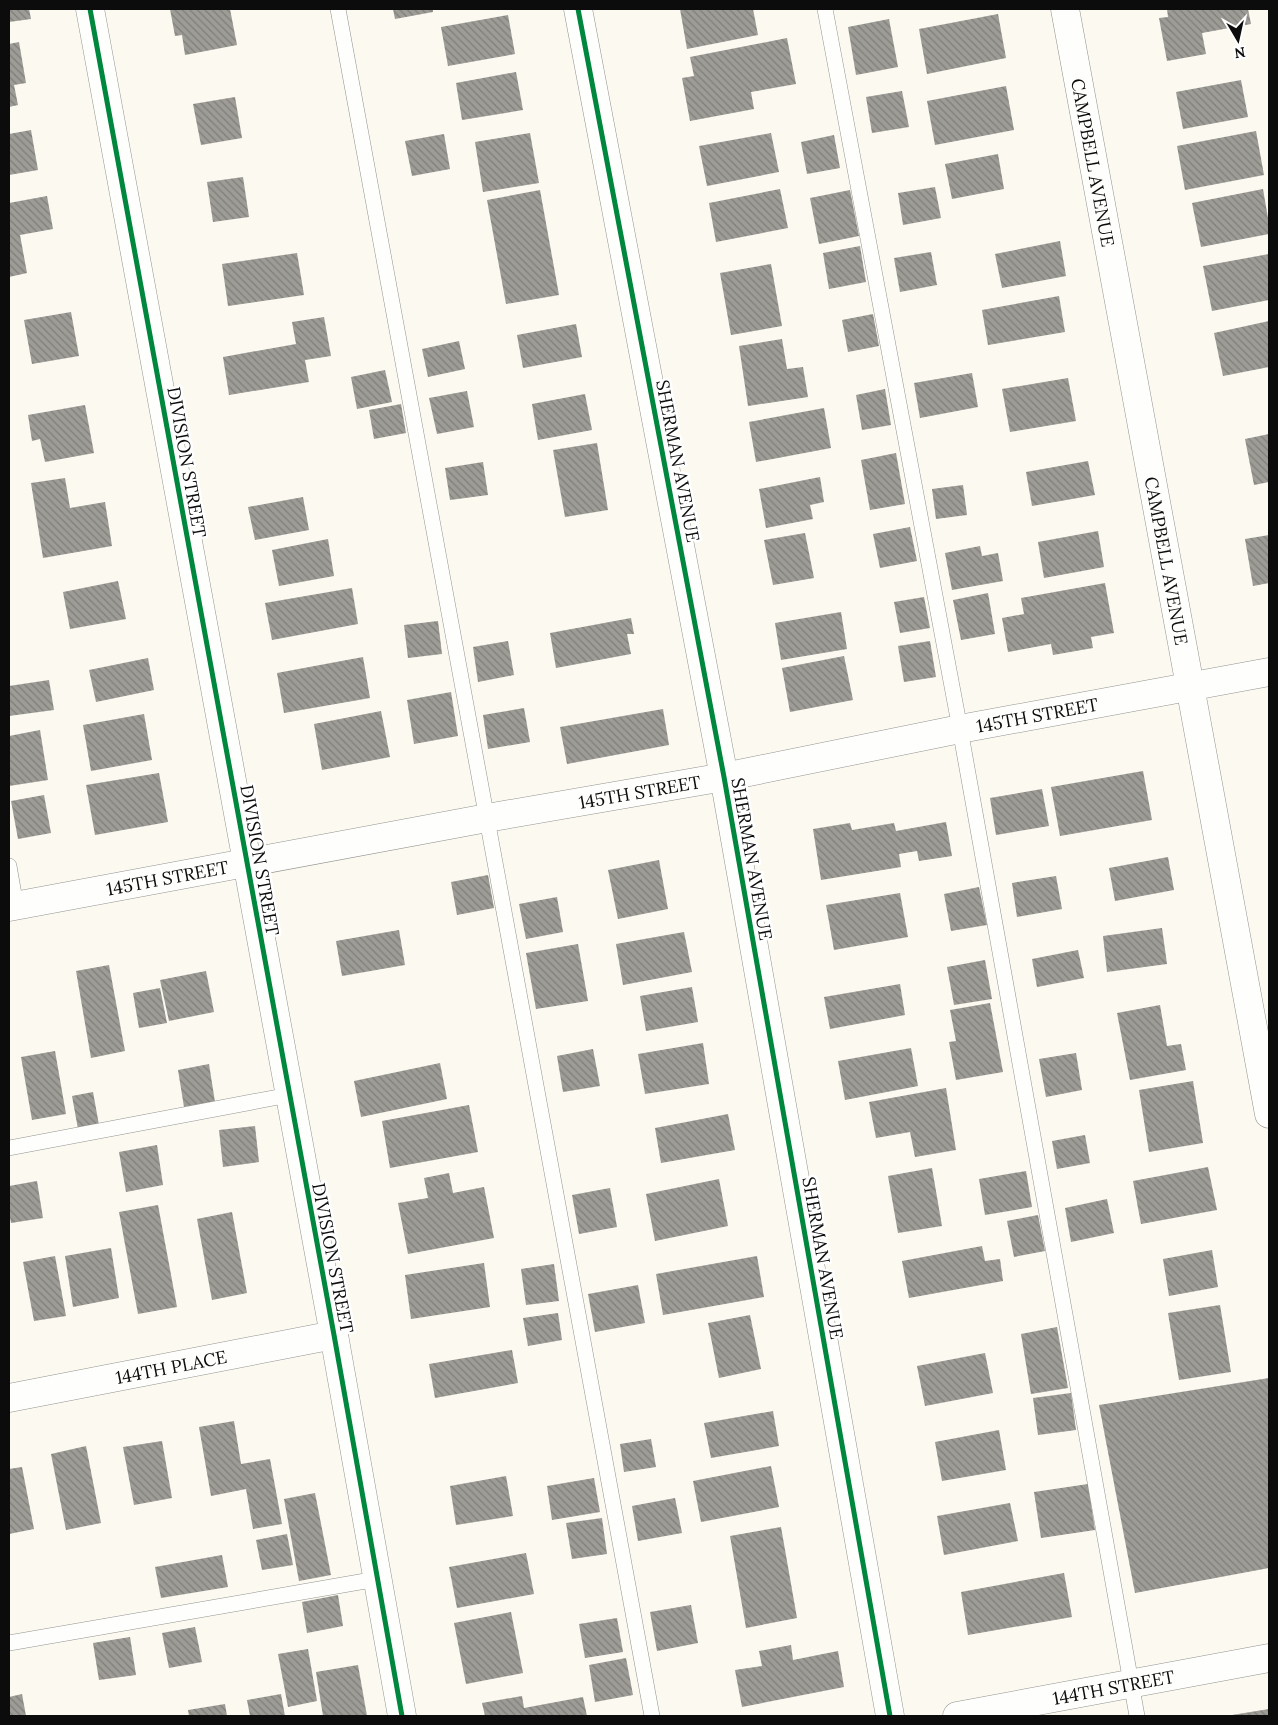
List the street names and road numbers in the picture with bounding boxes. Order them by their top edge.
street label: CAMPBELL AVENUE [1067,76,1120,249]
street label: SHERMAN AVENUE [651,378,705,544]
street label: DIVISION STREET [162,385,212,540]
street label: CAMPBELL AVENUE [1140,475,1194,647]
street label: 145TH STREET [974,692,1100,737]
street label: 145TH STREET [577,770,703,813]
street label: SHERMAN AVENUE [726,776,778,942]
street label: DIVISION STREET [235,783,285,938]
street label: 145TH STREET [104,855,231,900]
street label: SHERMAN AVENUE [797,1175,849,1341]
street label: DIVISION STREET [307,1181,359,1336]
street label: 144TH PLACE [113,1345,229,1389]
street label: 144TH STREET [1051,1664,1177,1710]

